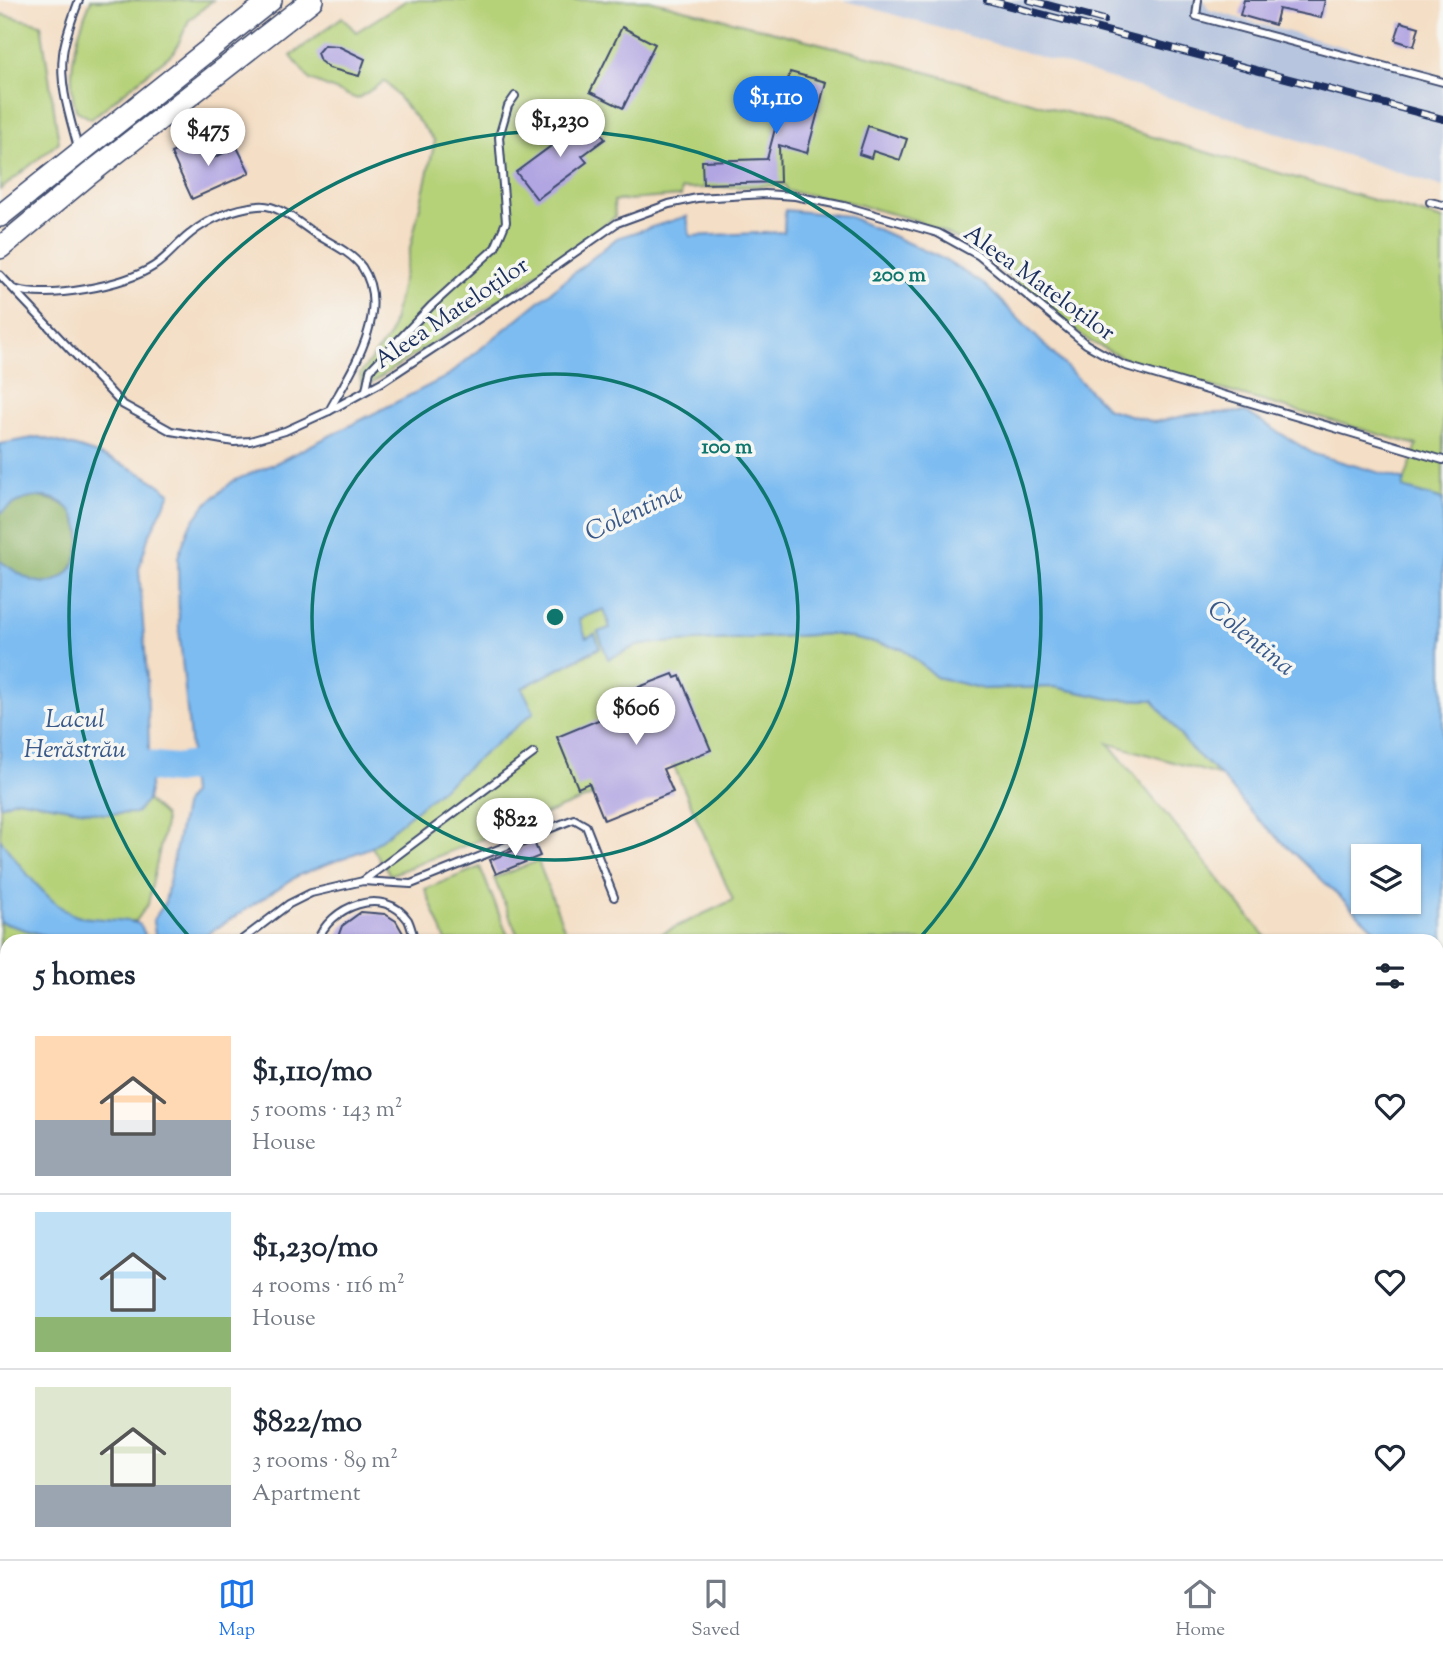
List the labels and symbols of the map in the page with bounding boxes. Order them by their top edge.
pin: $1,110 [719,76,833,136]
pin: $1,230 [503,100,617,159]
pin: $475 [167,108,249,168]
street label: Aleea Mateloților [956,217,1122,350]
street label: Aleea Mateloților [368,249,536,378]
text: 200 m [872,261,927,291]
text: 100 m [702,433,753,463]
water label: Colentina [579,475,689,552]
water label: Colentina [1199,592,1302,686]
centre of rings [543,605,567,629]
pin: $606 [595,688,677,747]
water label: Lacul Herăstrău [24,702,127,769]
pin: $822 [474,798,556,858]

